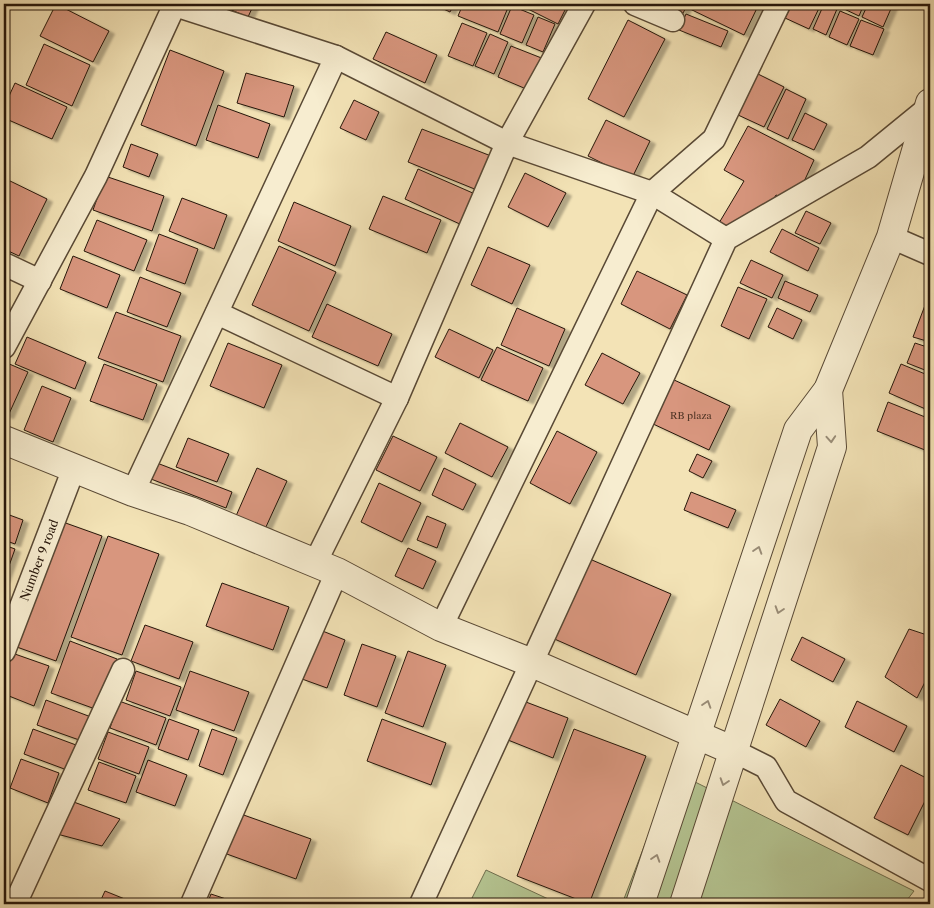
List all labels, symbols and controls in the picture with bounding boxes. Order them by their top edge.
house number: RB plaza [670,409,713,422]
one-way arrow [826,435,837,443]
street label: Number 9 road [17,516,62,603]
one-way arrow [753,546,763,554]
one-way arrow [775,606,785,614]
one-way arrow [701,700,711,708]
one-way arrow [720,777,730,785]
one-way arrow [650,854,660,863]

